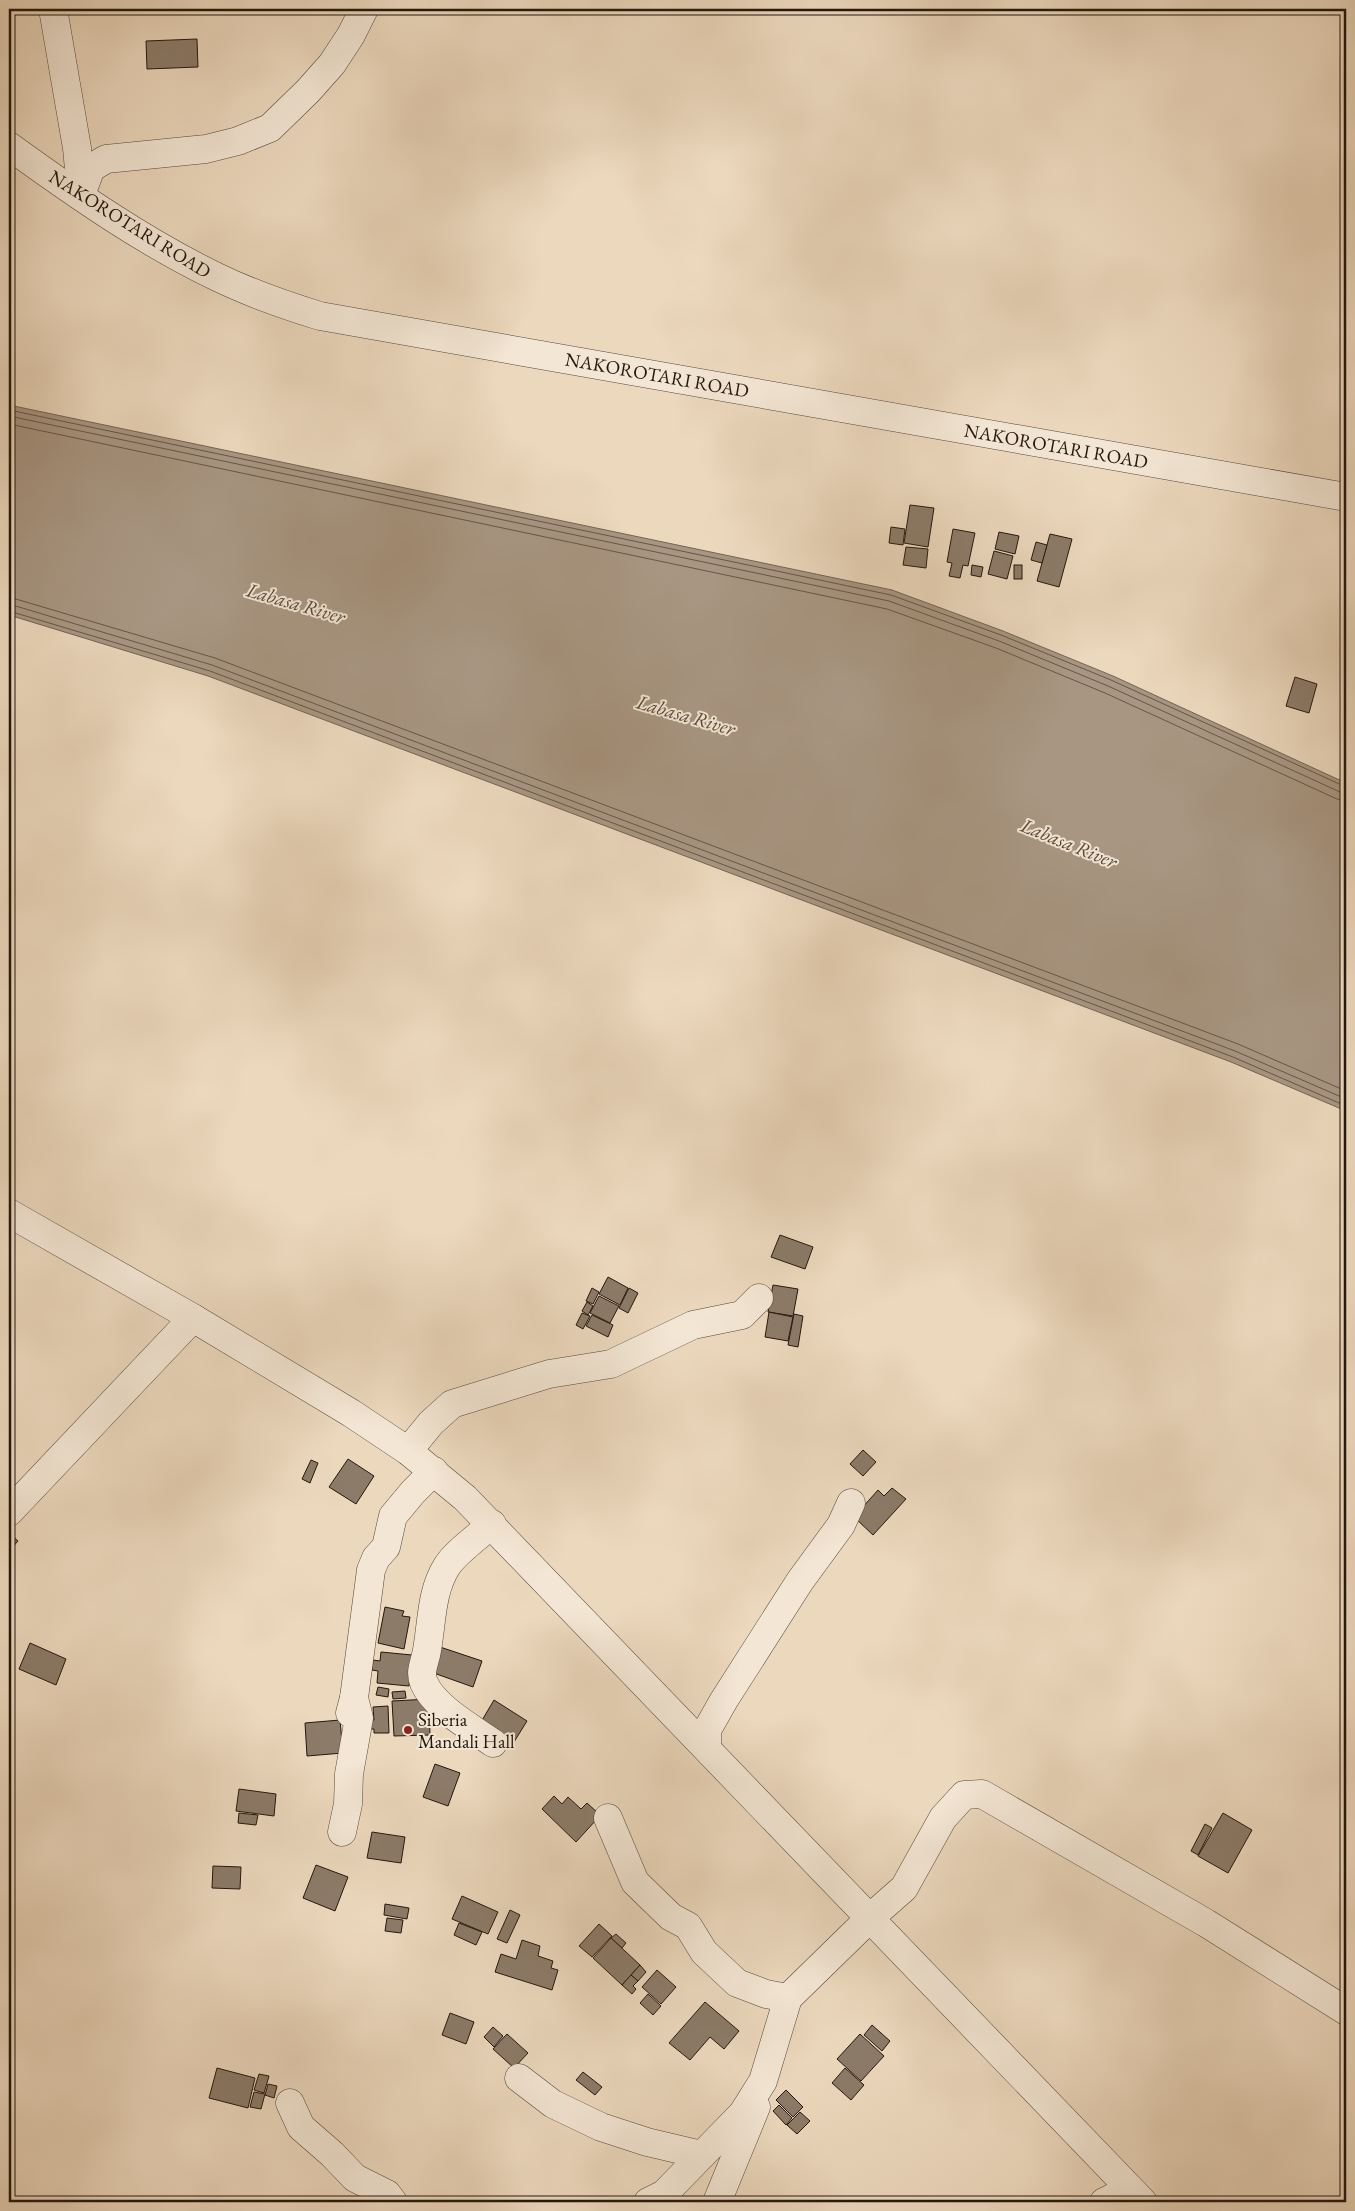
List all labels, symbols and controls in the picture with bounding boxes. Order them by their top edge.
street label: NAKOROTARI ROAD [44,164,216,284]
street label: NAKOROTARI ROAD [563,347,751,403]
street label: NAKOROTARI ROAD [962,418,1150,474]
water label: Labasa River [243,576,350,630]
water label: Labasa River [633,688,740,742]
water label: Labasa River [1016,812,1122,875]
place label: Siberia Mandali Hall [418,1707,515,1754]
marker: Siberia Mandali Hall [402,1724,414,1736]

